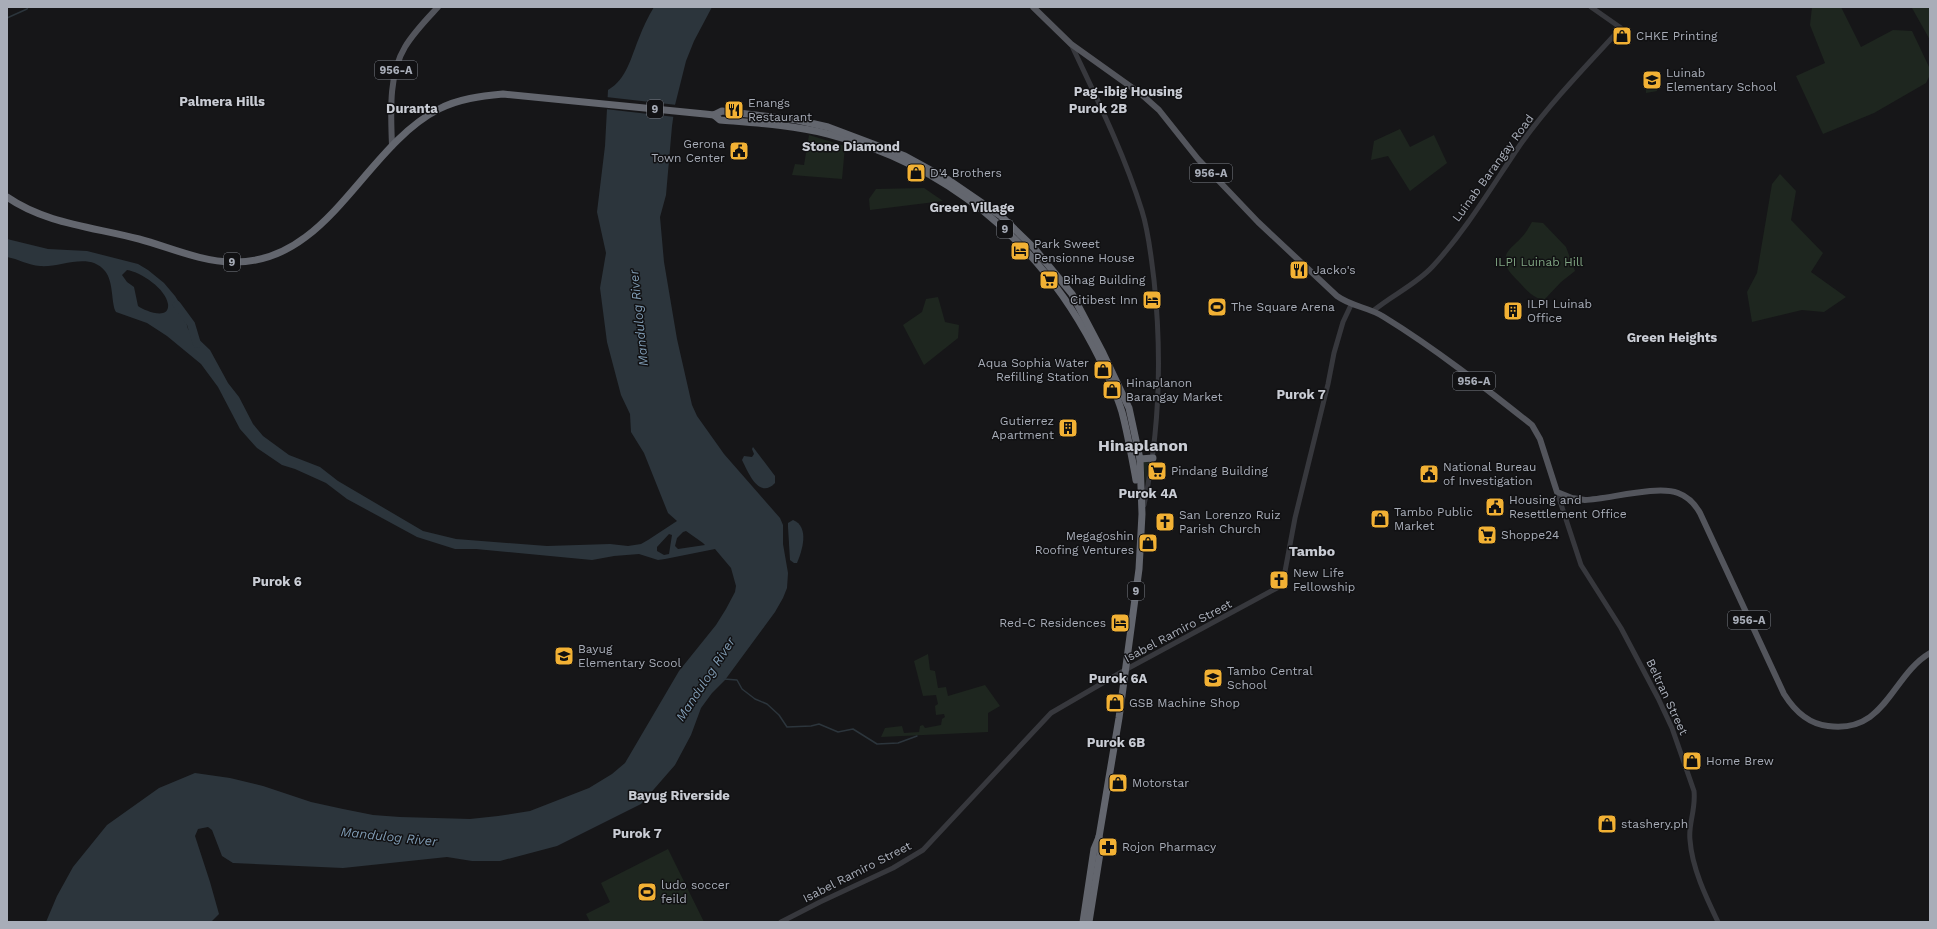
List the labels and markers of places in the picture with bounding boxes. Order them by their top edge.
shop icon: CHKE Printing [1611,25,1633,47]
place label: CHKE Printing [1636,29,1718,43]
place label: Luinab Elementary School [1666,66,1777,94]
school or university icon: Luinab Elementary School [1641,69,1663,91]
place label: Enangs Restaurant [748,96,812,124]
restaurant icon: Enangs Restaurant [723,99,745,121]
place label: Gerona Town Center [651,137,725,165]
public building icon: Gerona Town Center [728,140,750,162]
shop icon: D'4 Brothers [905,162,927,184]
place label: D'4 Brothers [930,166,1002,180]
place label: Park Sweet Pensionne House [1034,237,1135,265]
hotel icon: Park Sweet Pensionne House [1009,240,1031,262]
restaurant icon: Jacko's [1288,259,1310,281]
place label: Jacko's [1313,263,1356,277]
supermarket icon: Bihag Building [1038,269,1060,291]
place label: Bihag Building [1063,273,1146,287]
hotel icon: Citibest Inn [1141,289,1163,311]
place label: Citibest Inn [1070,293,1138,307]
sports icon: The Square Arena [1206,296,1228,318]
place label: ILPI Luinab Office [1527,297,1592,325]
place label: The Square Arena [1231,300,1335,314]
building icon: ILPI Luinab Office [1502,300,1524,322]
place label: Aqua Sophia Water Refilling Station [978,356,1089,384]
shop icon: Aqua Sophia Water Refilling Station [1092,359,1114,381]
place label: Hinaplanon Barangay Market [1126,376,1223,404]
shop icon: Hinaplanon Barangay Market [1101,379,1123,401]
place label: Gutierrez Apartment [991,414,1054,442]
building icon: Gutierrez Apartment [1057,417,1079,439]
supermarket icon: Pindang Building [1146,460,1168,482]
place label: National Bureau of Investigation [1443,460,1536,488]
public building icon: National Bureau of Investigation [1418,463,1440,485]
place label: Pindang Building [1171,464,1268,478]
place label: Housing and Resettlement Office [1509,493,1627,521]
public building icon: Housing and Resettlement Office [1484,496,1506,518]
place label: Tambo Public Market [1394,505,1473,533]
place label: San Lorenzo Ruiz Parish Church [1179,508,1281,536]
shop icon: Tambo Public Market [1369,508,1391,530]
church icon: San Lorenzo Ruiz Parish Church [1154,511,1176,533]
supermarket icon: Shoppe24 [1476,524,1498,546]
place label: Shoppe24 [1501,528,1559,542]
place label: Megagoshin Roofing Ventures [1035,529,1134,557]
shop icon: Megagoshin Roofing Ventures [1137,532,1159,554]
place label: New Life Fellowship [1293,566,1355,594]
church icon: New Life Fellowship [1268,569,1290,591]
hotel icon: Red-C Residences [1109,612,1131,634]
place label: Red-C Residences [999,616,1106,630]
place label: Bayug Elementary Scool [578,642,681,670]
school or university icon: Bayug Elementary Scool [553,645,575,667]
place label: Tambo Central School [1227,664,1313,692]
school or university icon: Tambo Central School [1202,667,1224,689]
shop icon: GSB Machine Shop [1104,692,1126,714]
place label: GSB Machine Shop [1129,696,1240,710]
shop icon: Home Brew [1681,750,1703,772]
place label: Home Brew [1706,754,1774,768]
shop icon: Motorstar [1107,772,1129,794]
place label: Motorstar [1132,776,1189,790]
shop icon: stashery.ph [1596,813,1618,835]
place label: stashery.ph [1621,817,1688,831]
pharmacy icon: Rojon Pharmacy [1097,836,1119,858]
place label: Rojon Pharmacy [1122,840,1217,854]
place label: ludo soccer feild [661,878,730,906]
sports icon: ludo soccer feild [636,881,658,903]

